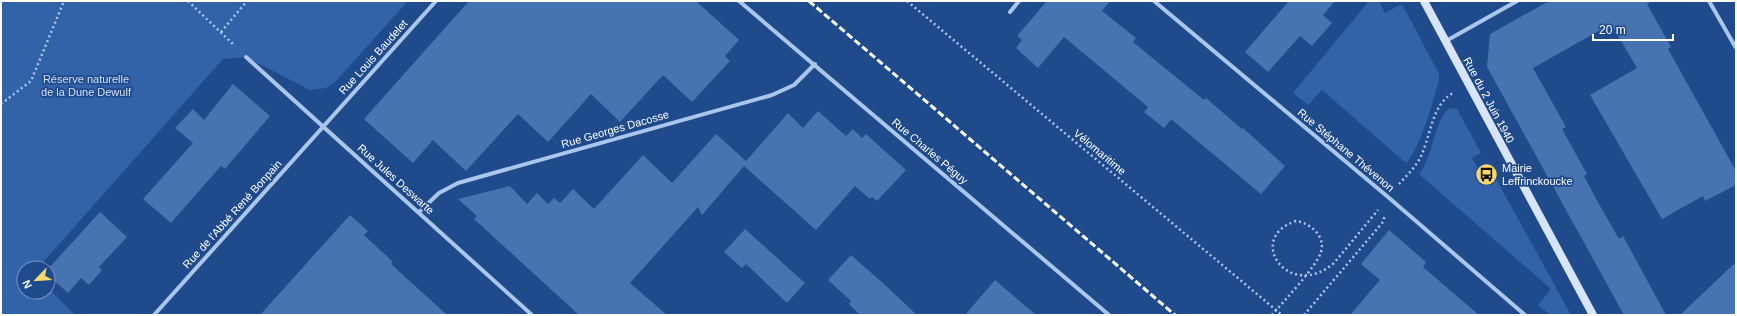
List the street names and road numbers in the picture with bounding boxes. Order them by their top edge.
street label: Rue Louis Baudelet [336,17,410,97]
street label: Rue du 2 Juin 1940 [1461,55,1517,145]
street label: Rue Stéphane Thévenon [1295,106,1397,194]
street label: Rue Georges Dacosse [560,108,670,150]
street label: Rue Charles Péguy [890,116,971,187]
street label: Vélomaritime [1072,127,1128,177]
street label: Rue Jules Deswarte [355,142,437,216]
street label: Rue de l'Abbé René Bonpain [180,157,284,271]

